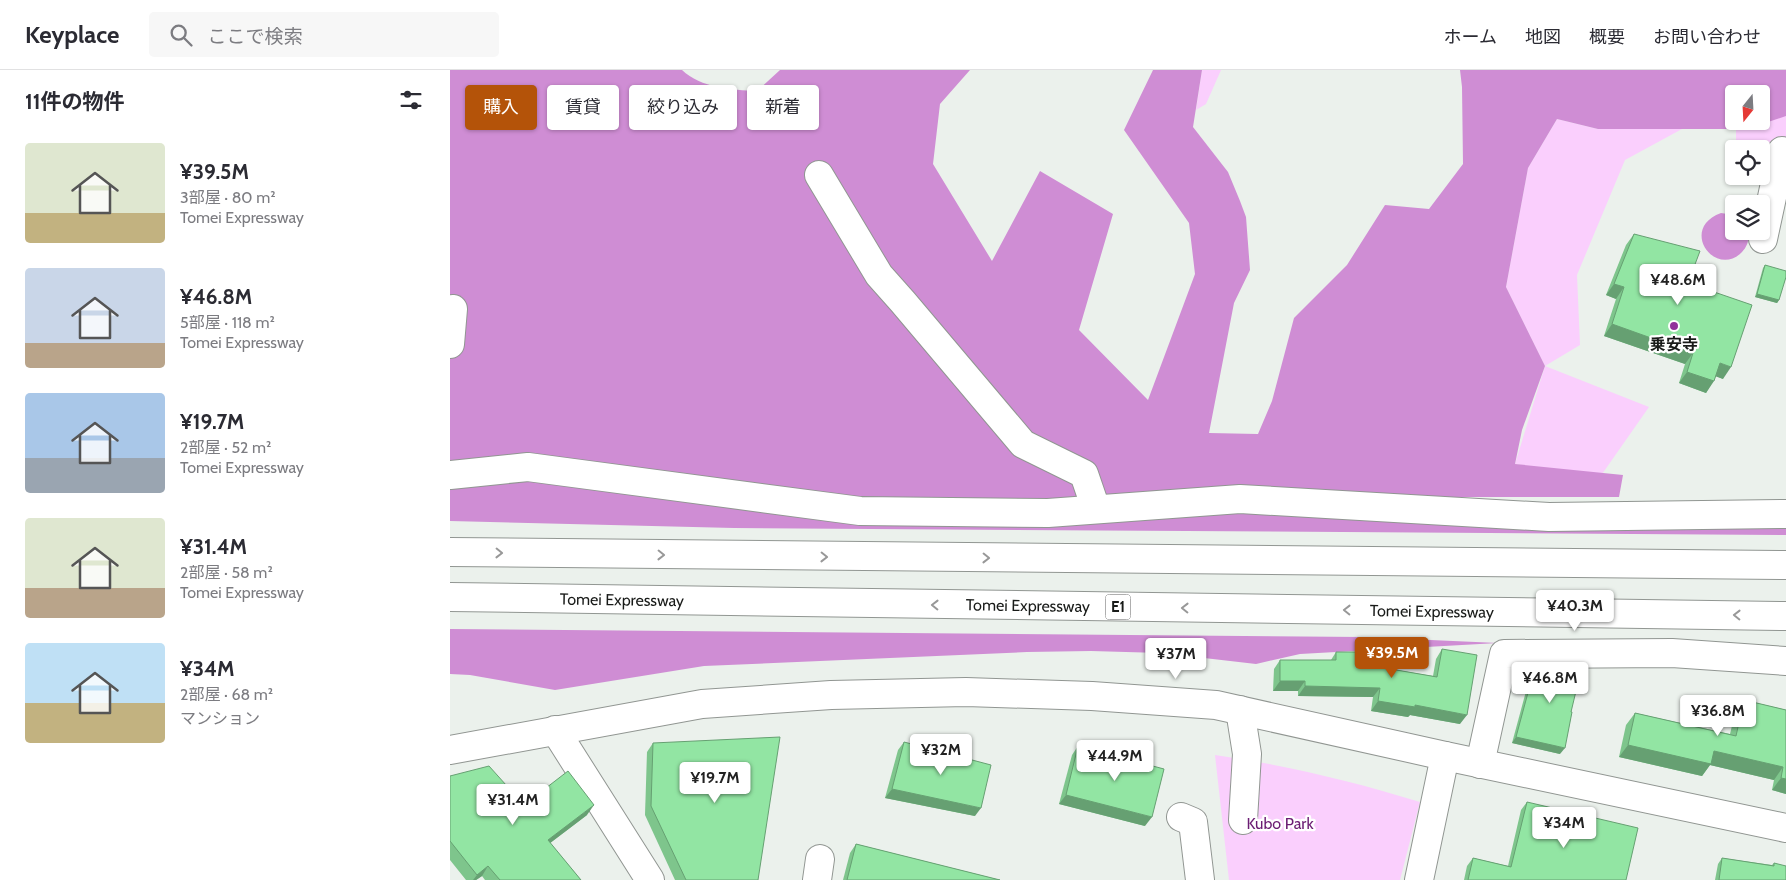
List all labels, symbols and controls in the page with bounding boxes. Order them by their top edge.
search box [149,12,499,57]
text: Keyplace [25,20,119,49]
icon: search [167,21,195,49]
text: ここで検索 [207,25,302,48]
text: ホーム [1444,26,1497,48]
text: 地図 [1525,26,1561,48]
text: 概要 [1589,26,1625,48]
text: お問い合わせ [1653,26,1761,48]
chip: 購入 [465,85,537,130]
chip: 賃貸 [547,85,619,130]
chip: 絞り込み [629,85,737,130]
chip: 新着 [747,85,819,130]
north arrow [1725,85,1770,130]
map controls [1725,85,1770,240]
icon: filters [397,86,425,114]
text: 11件の物件 [25,89,125,114]
button: locate [1725,140,1770,185]
text: ¥39.5M [180,159,249,184]
icon: home [65,163,125,223]
text: 3部屋 · 80 m² [180,188,275,207]
button: layers [1725,195,1770,240]
text: Tomei Expressway [180,208,304,227]
pin: ¥48.6M [1637,264,1719,306]
text: ¥48.6M [1650,270,1706,289]
text: ¥46.8M [180,284,252,309]
icon: home [65,288,125,348]
text: 5部屋 · 118 m² [180,313,275,332]
marker: 乗安寺 [1668,320,1680,332]
text: Tomei Expressway [180,333,304,352]
place label: 乗安寺 [1650,335,1698,354]
text: ¥19.7M [180,409,244,434]
icon: home [65,413,125,473]
text: 2部屋 · 52 m² [180,438,271,457]
text: Tomei Expressway [180,458,304,477]
text: ¥31.4M [180,534,247,559]
icon: home [65,538,125,598]
one-way arrow [495,548,503,558]
one-way arrow [658,550,665,560]
one-way arrow [820,551,828,562]
one-way arrow [982,553,990,563]
text: 2部屋 · 58 m² [180,563,273,582]
text: Tomei Expressway [180,583,304,602]
street label: Tomei Expressway [560,590,684,610]
pin: ¥40.3M [1534,590,1616,632]
road number: E1 [1106,594,1130,620]
street label: Tomei Expressway [966,595,1090,616]
text: ¥40.3M [1547,596,1603,615]
one-way arrow [931,600,938,610]
street label: Tomei Expressway [1370,601,1494,622]
one-way arrow [1181,603,1188,613]
one-way arrow [1343,605,1351,615]
one-way arrow [1733,610,1741,620]
pin: ¥39.5M [1351,636,1433,679]
pin: ¥37M [1146,638,1206,680]
text: ¥39.5M [1366,643,1418,662]
text: ¥37M [1156,644,1196,663]
text: ¥34M [180,656,235,681]
pin: ¥46.8M [1509,662,1591,704]
icon: home [65,663,125,723]
text: ¥46.8M [1522,668,1578,687]
text: 2部屋 · 68 m² [180,685,273,704]
pin: ¥36.8M [1677,694,1759,737]
text: ¥36.8M [1691,701,1745,720]
text: マンション [180,709,260,728]
pin: ¥32M [911,734,971,776]
text: ¥32M [921,740,961,759]
pin: ¥44.9M [1074,740,1156,782]
text: ¥44.9M [1087,746,1143,765]
pin: ¥19.7M [674,762,756,804]
text: ¥19.7M [690,768,740,787]
pin: ¥31.4M [472,784,554,826]
text: ¥31.4M [487,790,539,809]
pin: ¥34M [1534,806,1594,849]
text: ¥34M [1543,813,1585,832]
park label: Kubo Park [1246,814,1314,833]

